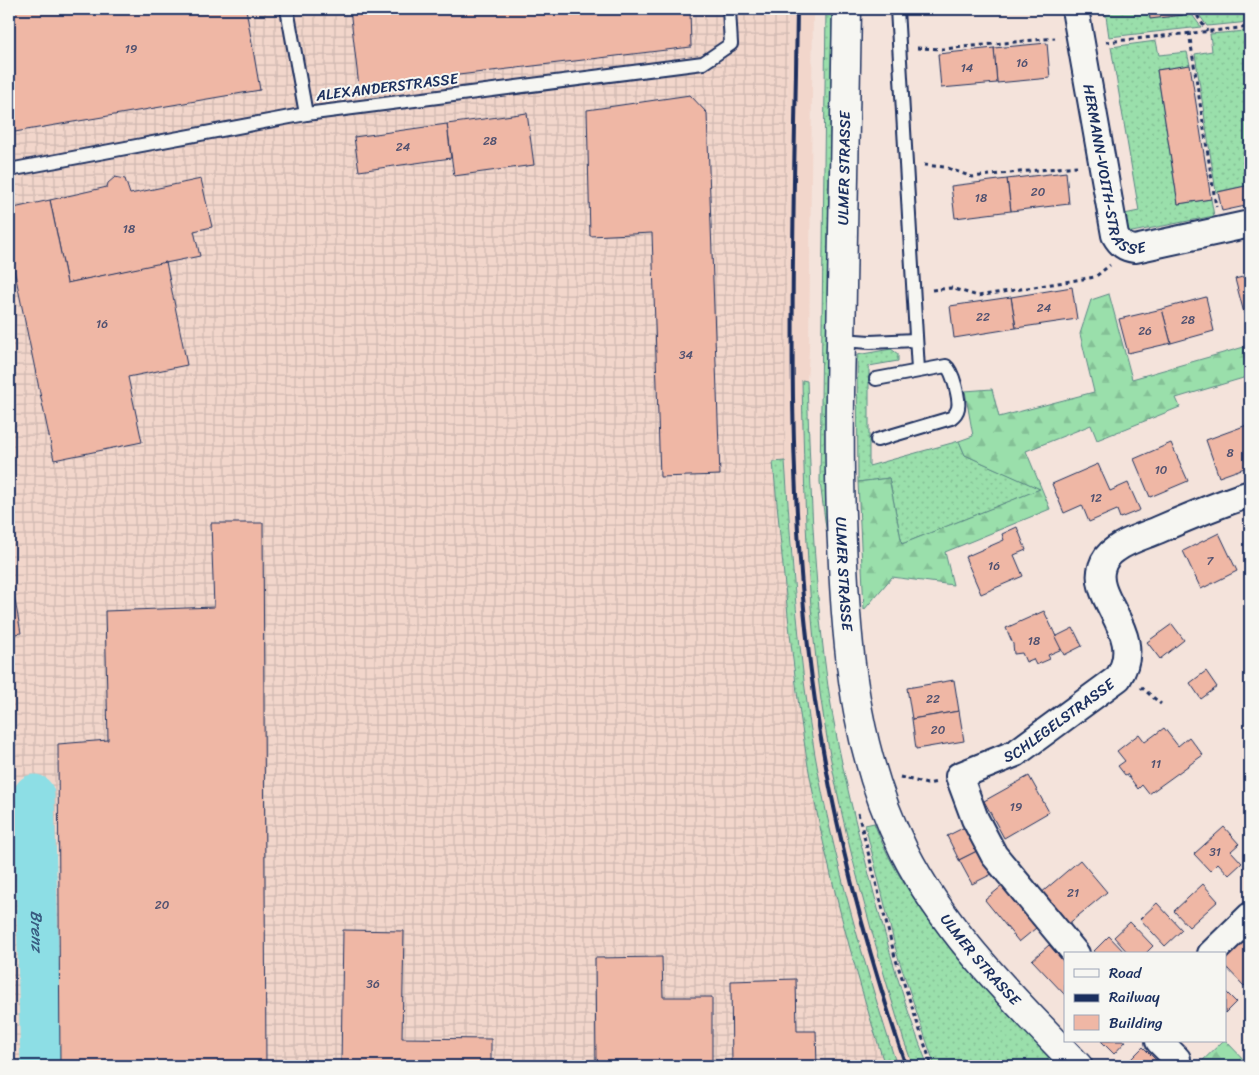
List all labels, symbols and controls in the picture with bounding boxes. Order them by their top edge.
house number: 19 [125,38,137,60]
house number: 16 [1016,52,1028,74]
house number: 14 [961,57,974,79]
street label: ALEXANDERSTRASSE [314,65,461,109]
street label: HERMANN-VOITH-STRASSE [1075,82,1150,262]
street label: ULMER STRASSE [830,109,858,225]
house number: 28 [483,130,497,152]
house number: 24 [396,136,411,158]
house number: 20 [1031,181,1046,203]
house number: 18 [975,187,987,209]
house number: 18 [123,218,135,240]
house number: 24 [1037,297,1052,319]
house number: 22 [976,306,990,328]
house number: 28 [1181,309,1195,331]
house number: 16 [96,313,108,335]
house number: 26 [1138,320,1152,342]
house number: 34 [679,344,694,366]
house number: 8 [1226,442,1234,464]
house number: 10 [1155,459,1168,481]
house number: 12 [1090,487,1102,509]
street label: ULMER STRASSE [828,516,860,634]
house number: 7 [1207,550,1215,572]
house number: 16 [988,555,1000,577]
house number: 18 [1028,630,1040,652]
street label: SCHLEGELSTRASSE [999,671,1121,770]
house number: 22 [926,688,940,710]
house number: 20 [931,719,946,741]
house number: 11 [1151,753,1161,775]
house number: 19 [1010,796,1022,818]
house number: 31 [1209,841,1221,863]
house number: 21 [1067,882,1079,904]
house number: 20 [155,894,170,916]
street label: ULMER STRASSE [933,908,1028,1013]
water label: Brenz [22,910,52,954]
legend [1064,952,1226,1042]
text: Road [1109,960,1142,986]
house number: 36 [366,973,380,995]
text: Railway [1109,984,1160,1010]
text: Building [1109,1010,1163,1036]

